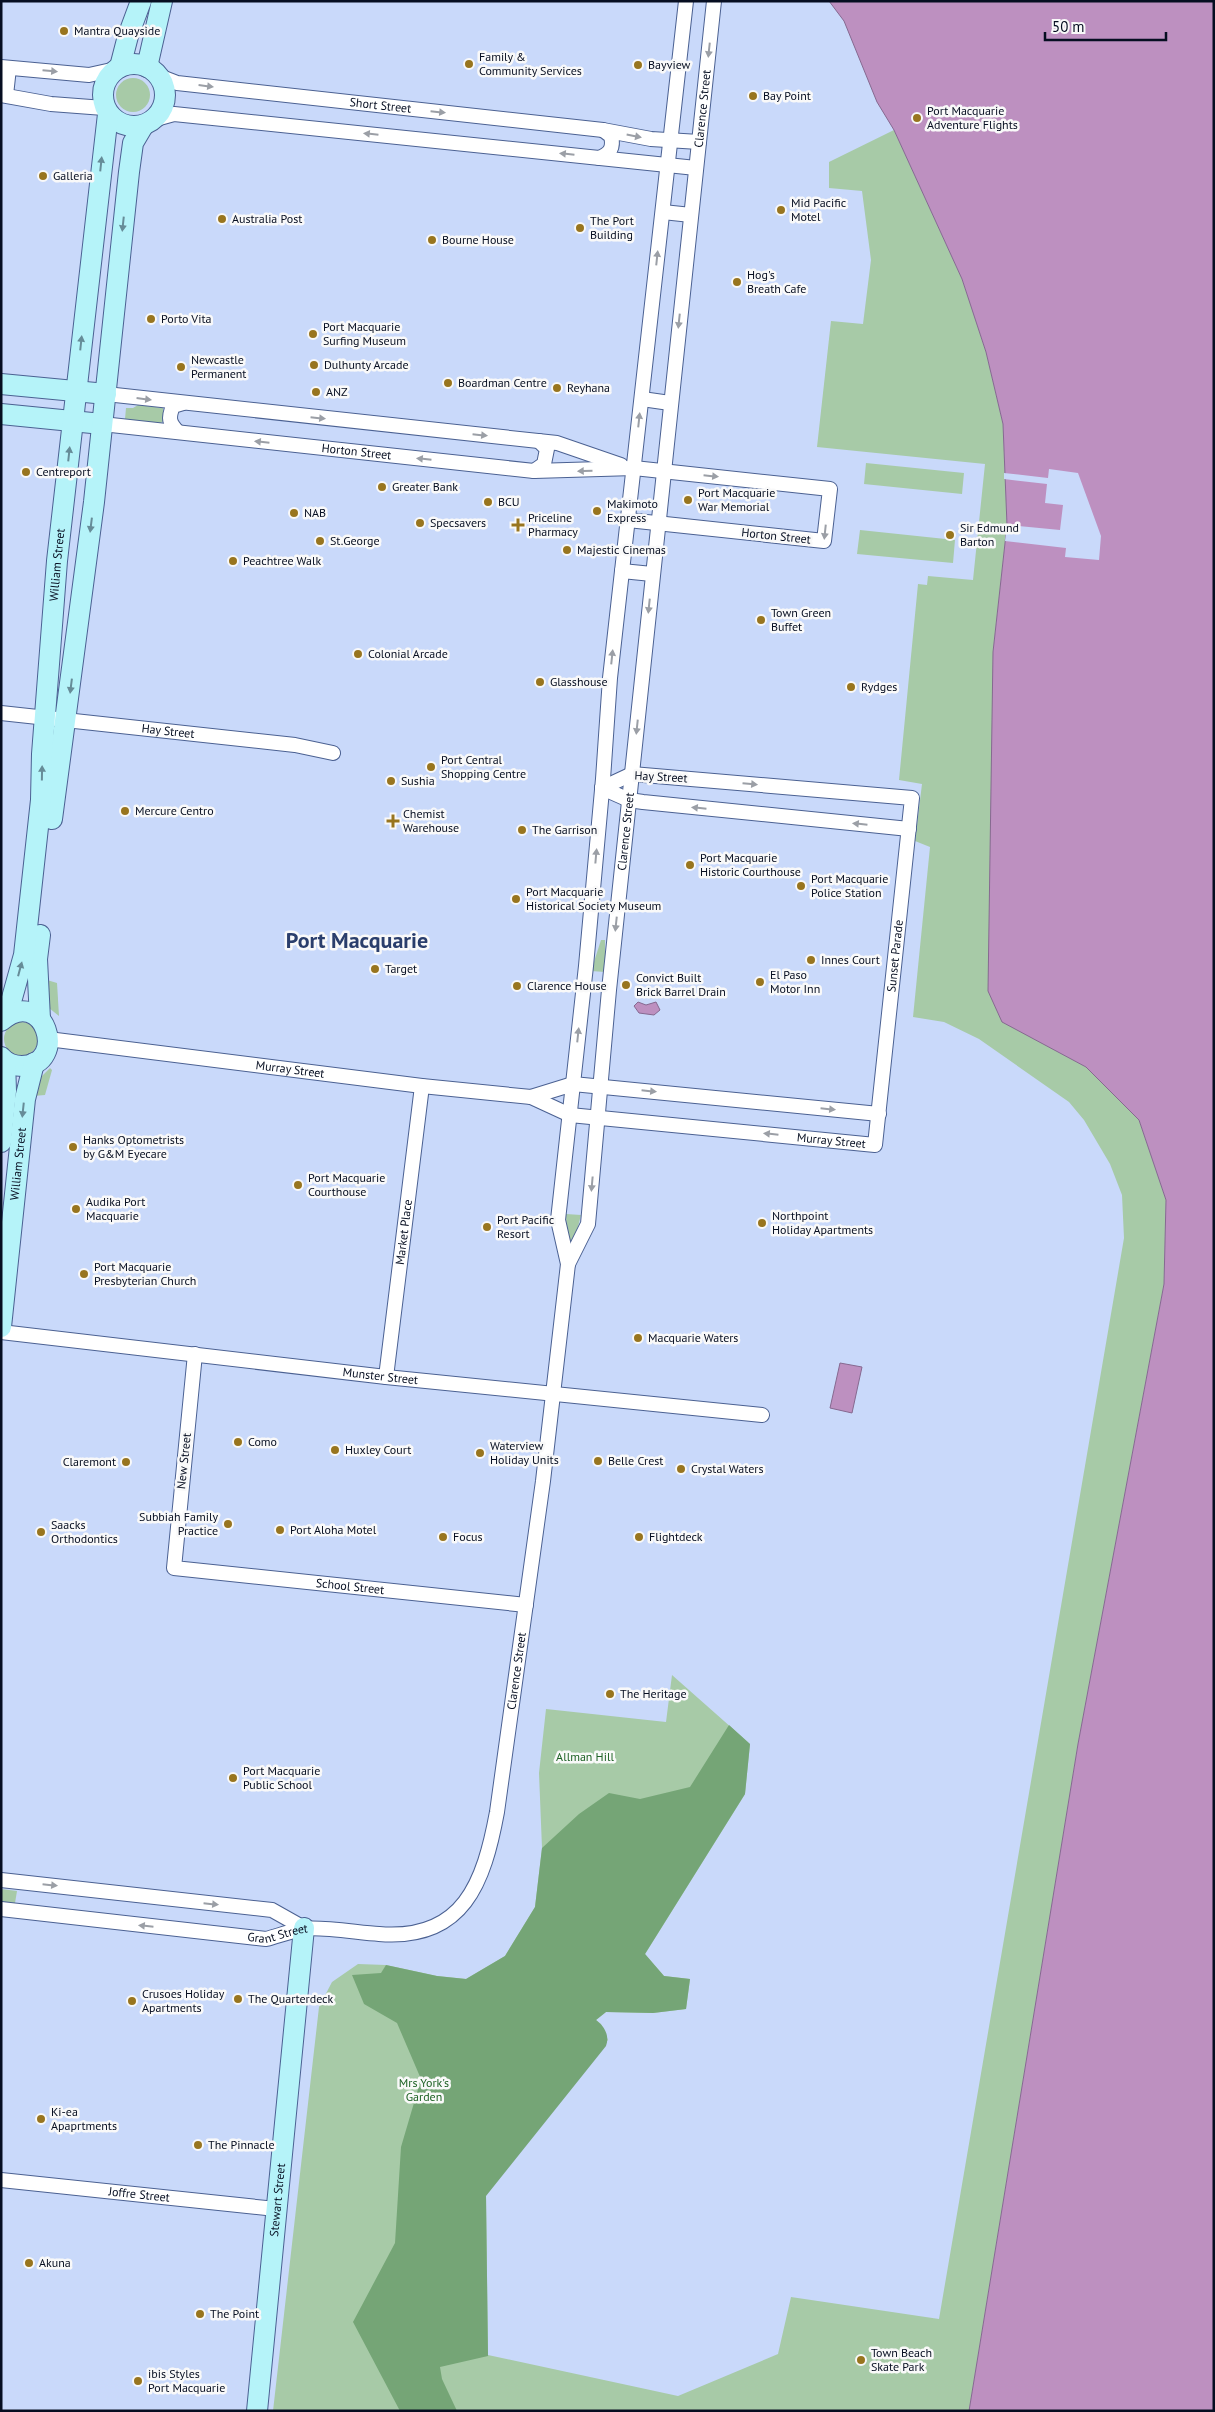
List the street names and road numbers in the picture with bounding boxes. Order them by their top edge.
street label: Clarence Street [690,69,714,148]
street label: Short Street [349,94,412,116]
street label: Horton Street [321,440,392,462]
street label: Horton Street [741,524,812,547]
street label: William Street [46,528,68,602]
street label: Hay Street [141,720,195,741]
street label: Hay Street [634,768,688,785]
street label: Clarence Street [614,792,637,871]
street label: Sunset Parade [883,919,906,993]
street label: Murray Street [255,1057,325,1081]
street label: William Street [6,1127,29,1201]
street label: Murray Street [796,1129,867,1151]
street label: Market Place [392,1198,415,1266]
street label: Munster Street [342,1364,419,1387]
street label: New Street [173,1432,194,1490]
street label: School Street [315,1575,385,1597]
street label: Clarence Street [503,1631,529,1711]
street label: Grant Street [247,1920,308,1946]
street label: Stewart Street [266,2163,288,2237]
street label: Joffre Street [107,2183,171,2205]

